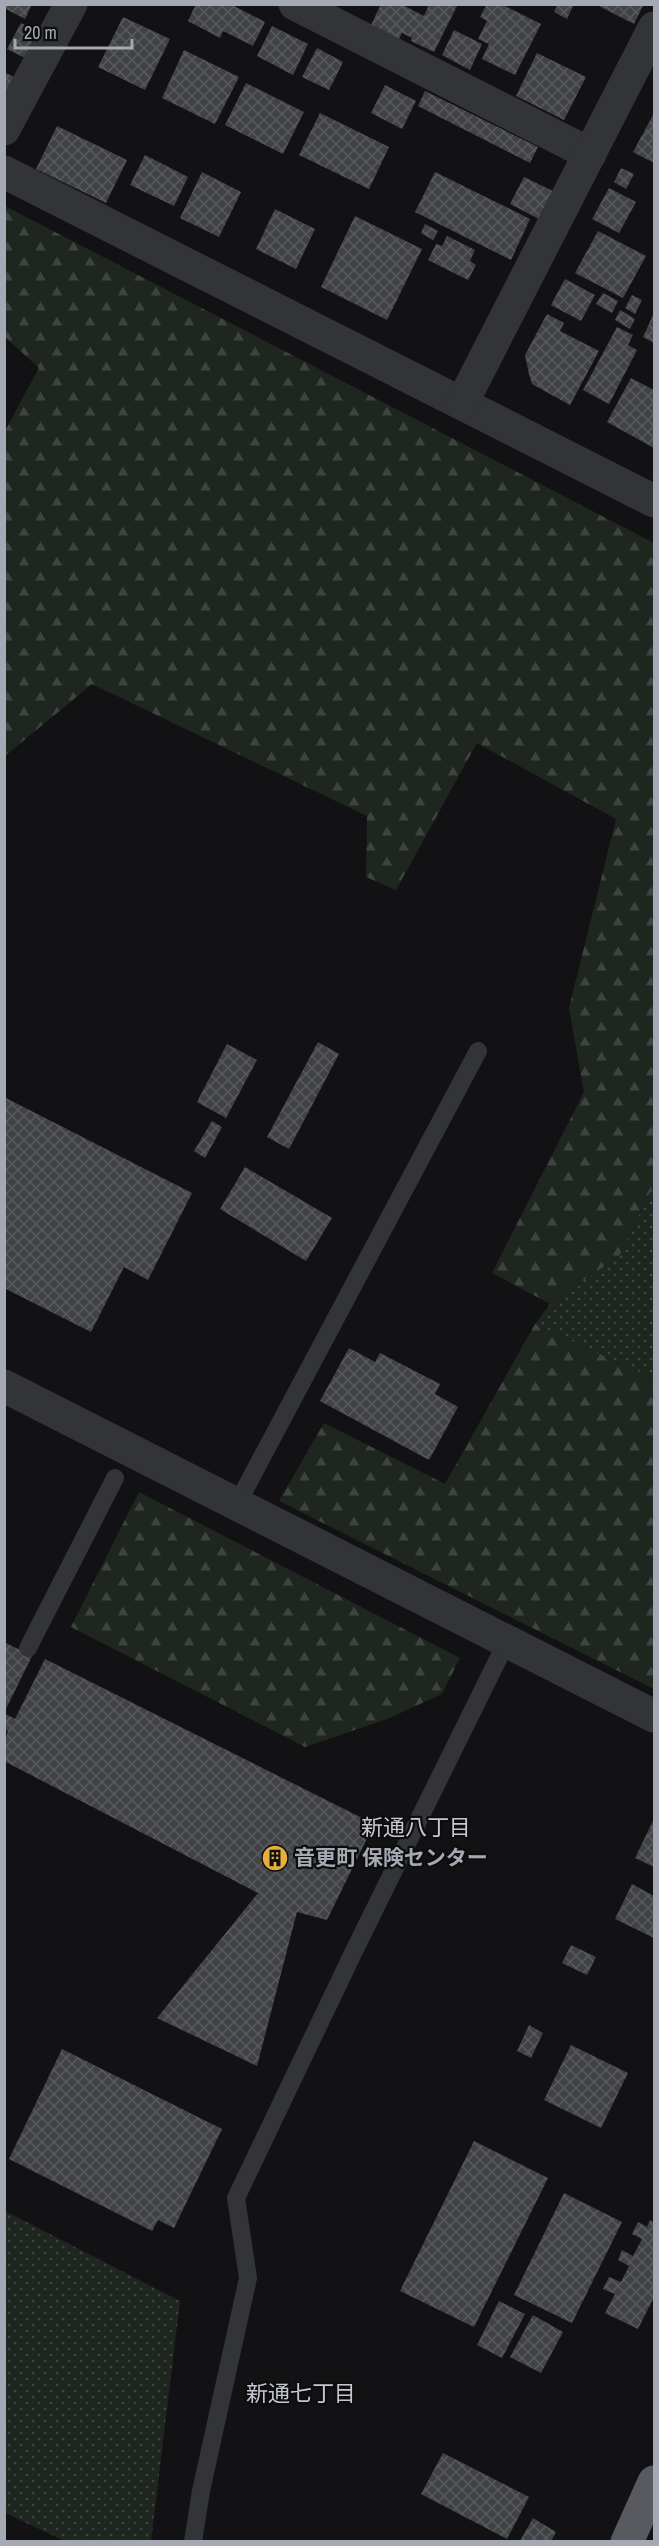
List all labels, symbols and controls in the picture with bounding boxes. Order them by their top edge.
scale bar [15,12,132,50]
text: 20 m [24,20,57,45]
district label: 新通八丁目 [361,1812,471,1842]
building icon: 音更町 保険センター [260,1843,290,1873]
place label: 音更町 保険センター [294,1843,488,1872]
district label: 新通七丁目 [246,2378,356,2408]

